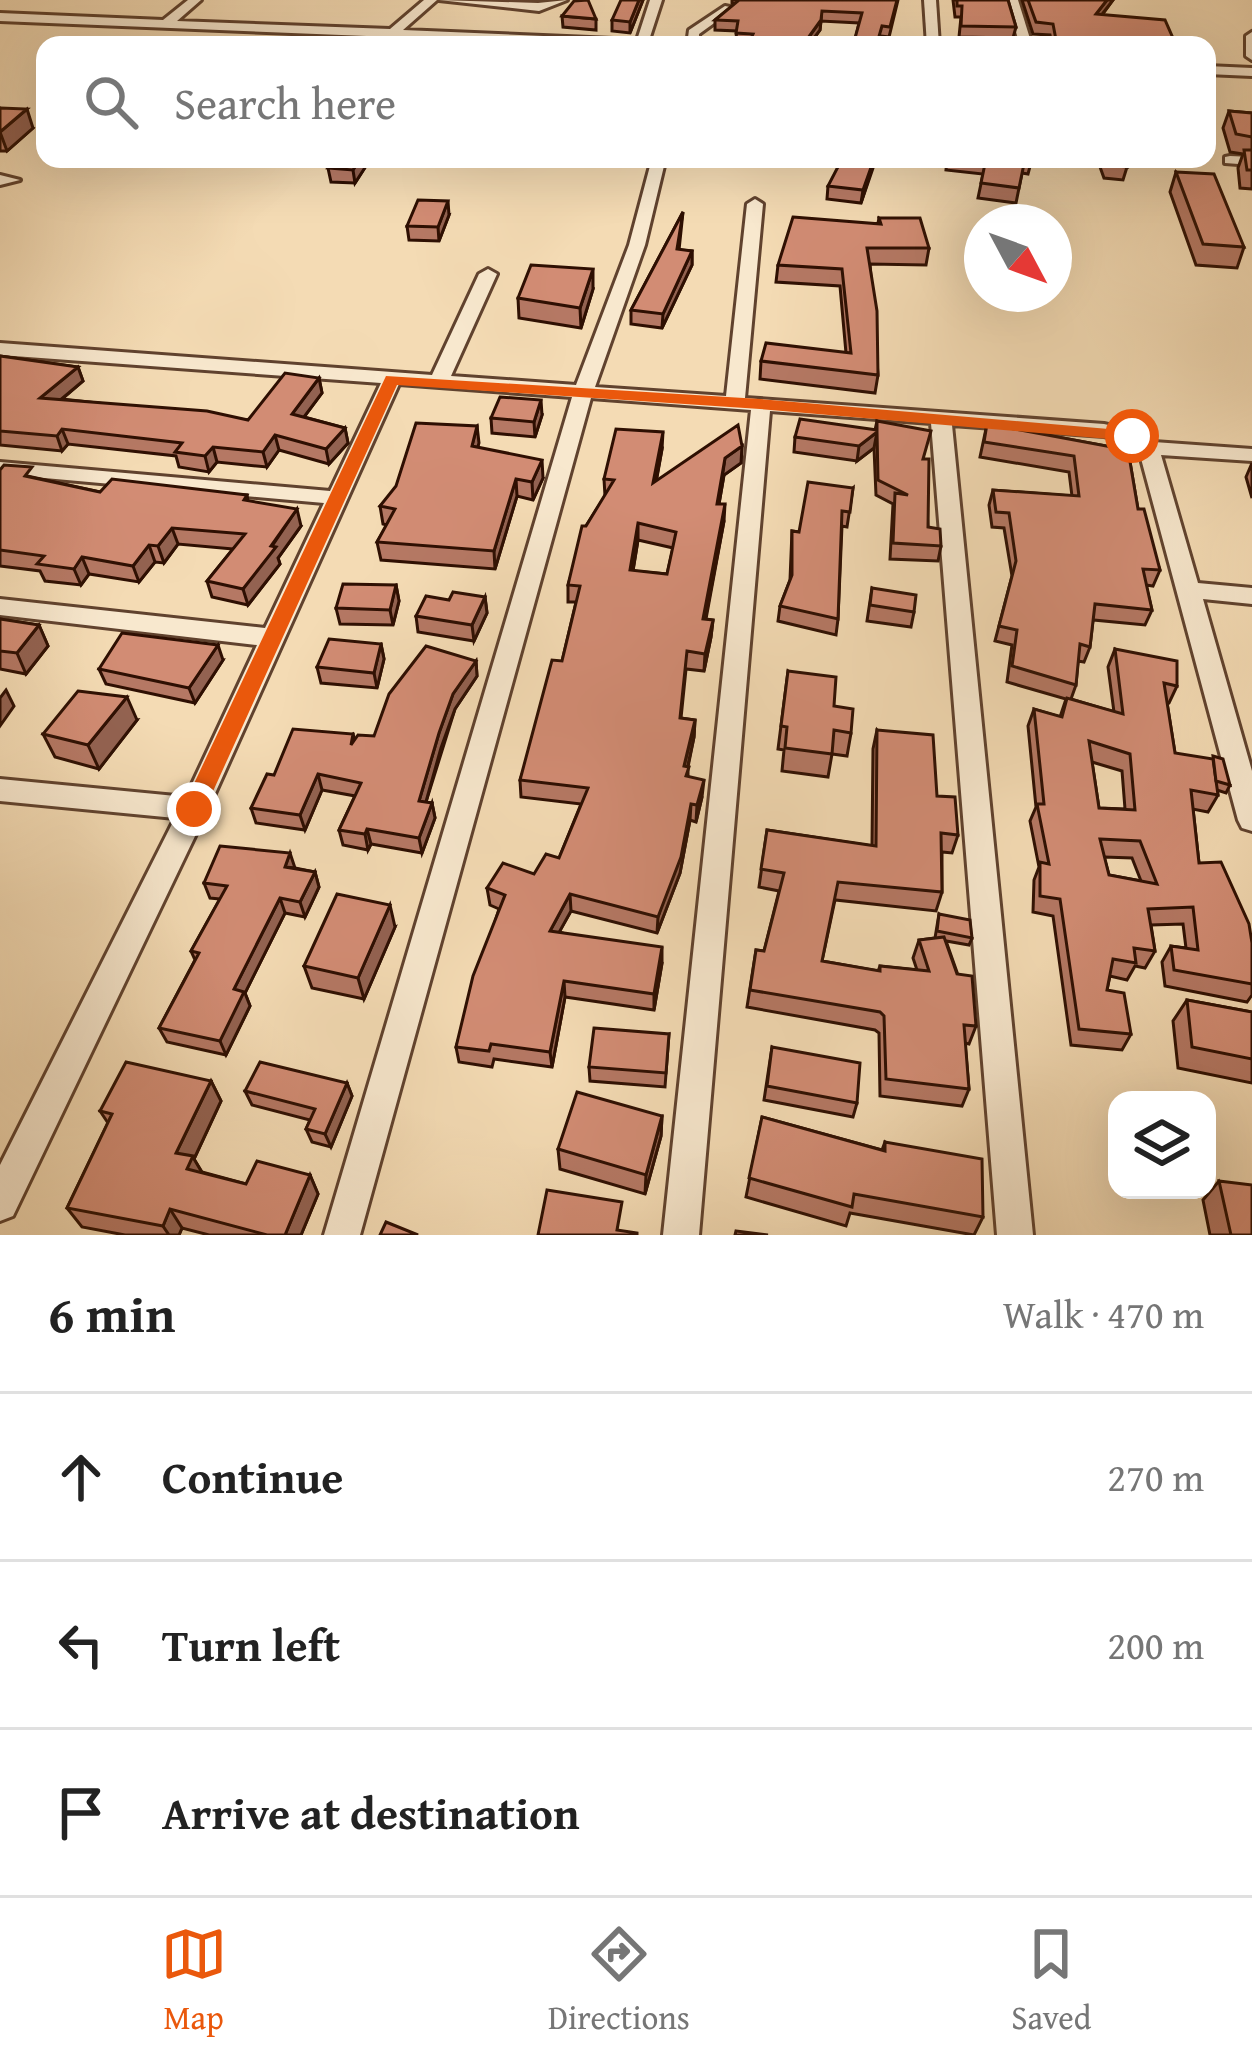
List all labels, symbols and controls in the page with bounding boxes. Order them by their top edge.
search box [36,36,1216,168]
icon: search [78,69,144,135]
text: Search here [174,70,396,135]
north arrow [964,204,1072,312]
route start [1105,409,1159,463]
route end [167,782,221,836]
map controls [1108,1091,1216,1199]
button: layers [1108,1091,1216,1199]
text: 6 min [48,1276,175,1351]
text: Walk · 470 m [1003,1285,1204,1342]
icon: ahead [48,1444,114,1510]
text: Continue [162,1444,343,1509]
text: 270 m [1107,1448,1204,1505]
icon: left [48,1612,114,1678]
text: Turn left [162,1612,340,1677]
text: 200 m [1107,1616,1204,1673]
icon: arrive [48,1780,114,1846]
text: Arrive at destination [162,1780,580,1845]
tab: Map [161,1921,227,2041]
tab: Directions [548,1921,690,2041]
tab: Saved [1011,1921,1091,2041]

